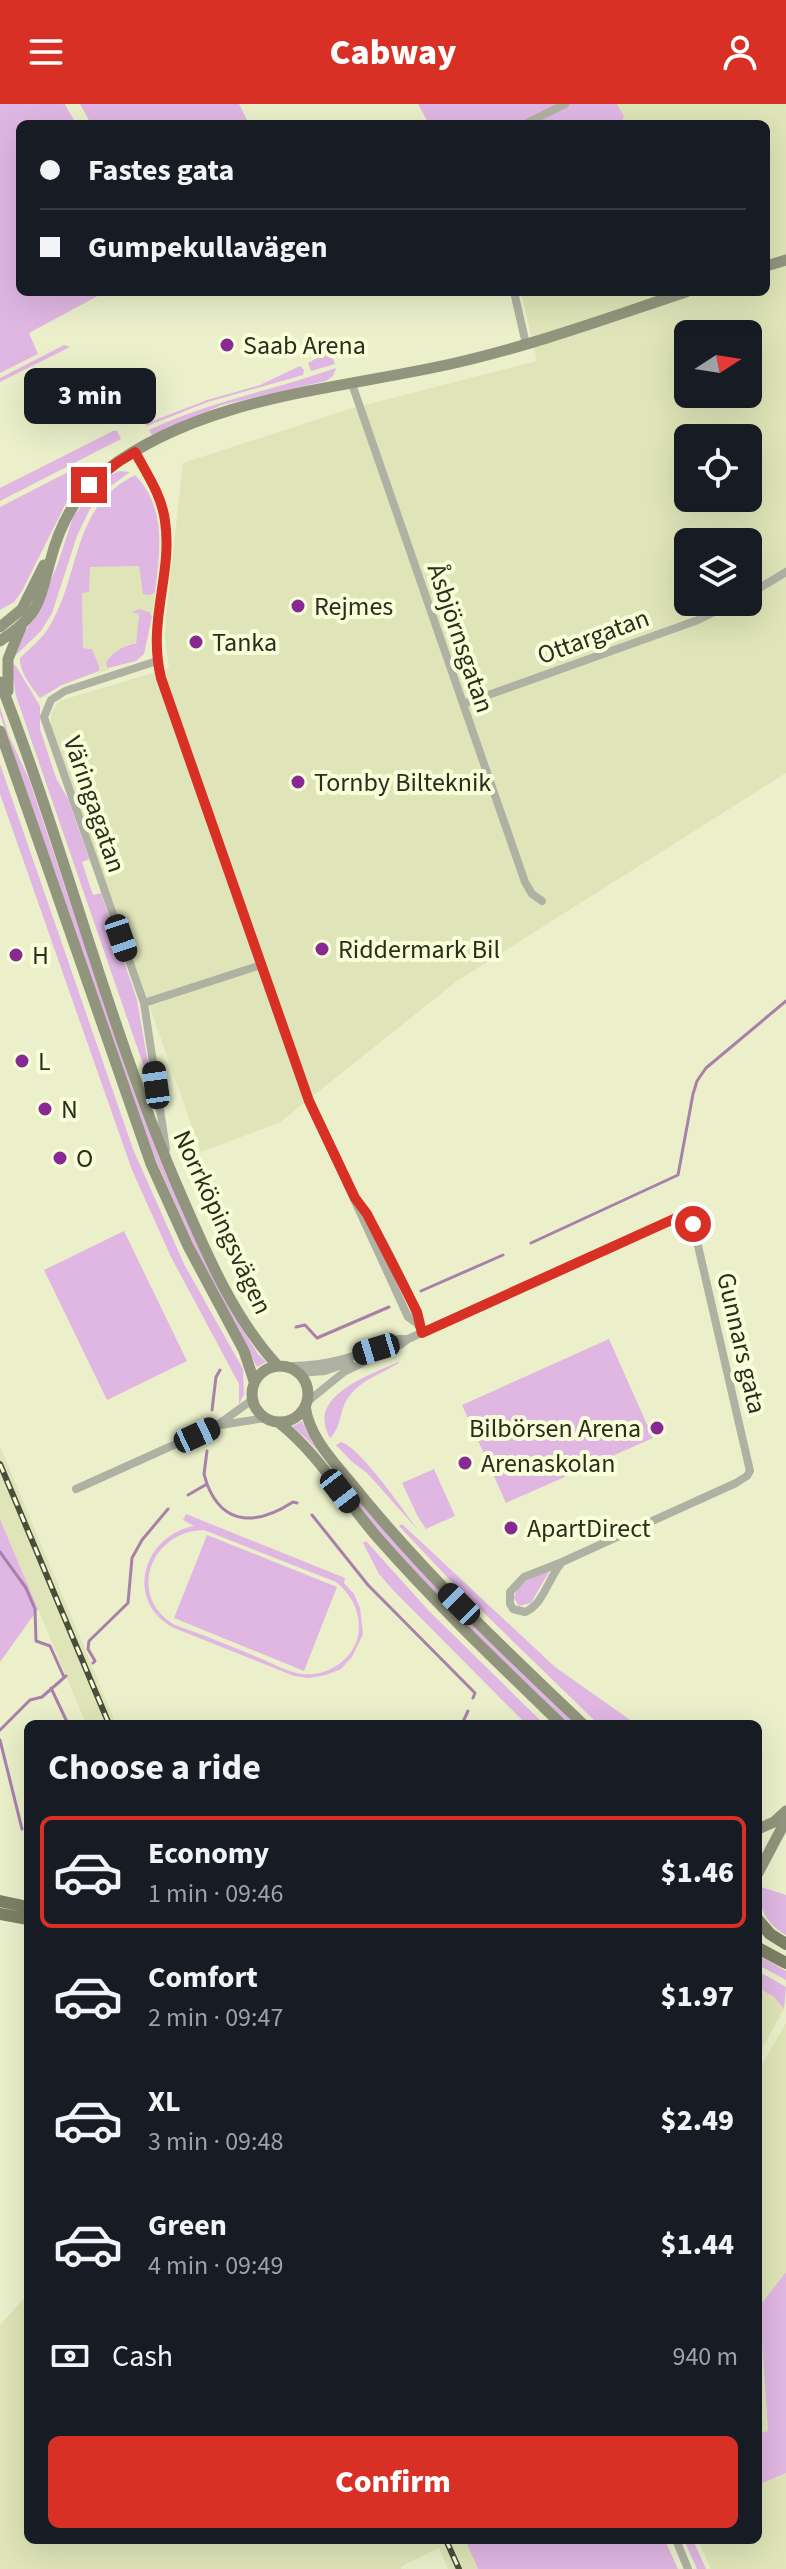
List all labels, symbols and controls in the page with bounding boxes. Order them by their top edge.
text: Cabway [330,27,456,78]
icon: menu [24,30,68,74]
icon: person [718,30,762,74]
text: Fastes gata [88,149,234,192]
text: Gumpekullavägen [88,226,328,269]
north arrow [674,320,762,408]
map controls [674,320,762,616]
place label: Saab Arena [243,327,366,364]
marker: Saab Arena [218,336,236,354]
callout: 3 min [23,369,155,425]
text: 3 min [58,377,122,414]
button: locate [674,424,762,512]
route end [71,467,107,503]
button: layers [674,528,762,616]
street label: Åsbjörnsgatan [418,559,503,718]
place label: Rejmes [314,588,393,625]
marker: Rejmes [289,597,307,615]
street label: Ottargatan [532,599,654,674]
place label: Tanka [212,624,277,661]
marker: Tanka [187,633,205,651]
street label: Väringagatan [54,731,135,877]
place label: Tornby Bilteknik [314,764,491,801]
marker: Tornby Bilteknik [289,773,307,791]
car [102,911,140,965]
place label: Riddermark Bil [338,931,500,968]
place label: H [32,937,49,974]
marker: Riddermark Bil [313,940,331,958]
marker: H [7,946,25,964]
place label: L [38,1043,51,1080]
marker: L [13,1052,31,1070]
car [141,1060,171,1110]
place label: N [61,1091,78,1128]
marker: N [36,1100,54,1118]
street label: Norrköpingsvägen [164,1124,281,1320]
place label: O [76,1140,93,1177]
marker: O [51,1149,69,1167]
route start [675,1206,711,1242]
street label: Gunnars gata [707,1269,776,1417]
car [350,1331,402,1367]
place label: Bilbörsen Arena [469,1410,641,1447]
car [170,1414,224,1456]
marker: Bilbörsen Arena [648,1419,666,1437]
place label: Arenaskolan [481,1445,615,1482]
marker: Arenaskolan [456,1454,474,1472]
car [316,1465,364,1517]
place label: ApartDirect [527,1510,651,1547]
marker: ApartDirect [502,1519,520,1537]
car [434,1579,484,1629]
text: Choose a ride [48,1742,261,1793]
text: Economy [148,1832,269,1875]
icon: car [52,1836,124,1908]
text: $1.46 [661,1851,734,1894]
text: 1 min · 09:46 [148,1875,283,1912]
text: Comfort [148,1956,258,1999]
icon: car [52,1960,124,2032]
text: $1.97 [661,1975,734,2018]
text: 2 min · 09:47 [148,1999,283,2036]
text: XL [148,2080,181,2123]
icon: car [52,2084,124,2156]
text: $2.49 [661,2099,734,2142]
text: 3 min · 09:48 [148,2123,283,2160]
text: Green [148,2204,227,2247]
icon: car [52,2208,124,2280]
text: $1.44 [661,2223,734,2266]
text: 4 min · 09:49 [148,2247,283,2284]
icon: cash [48,2334,92,2378]
text: Cash [112,2335,173,2378]
text: 940 m [672,2338,738,2375]
button: Confirm [48,2436,738,2528]

